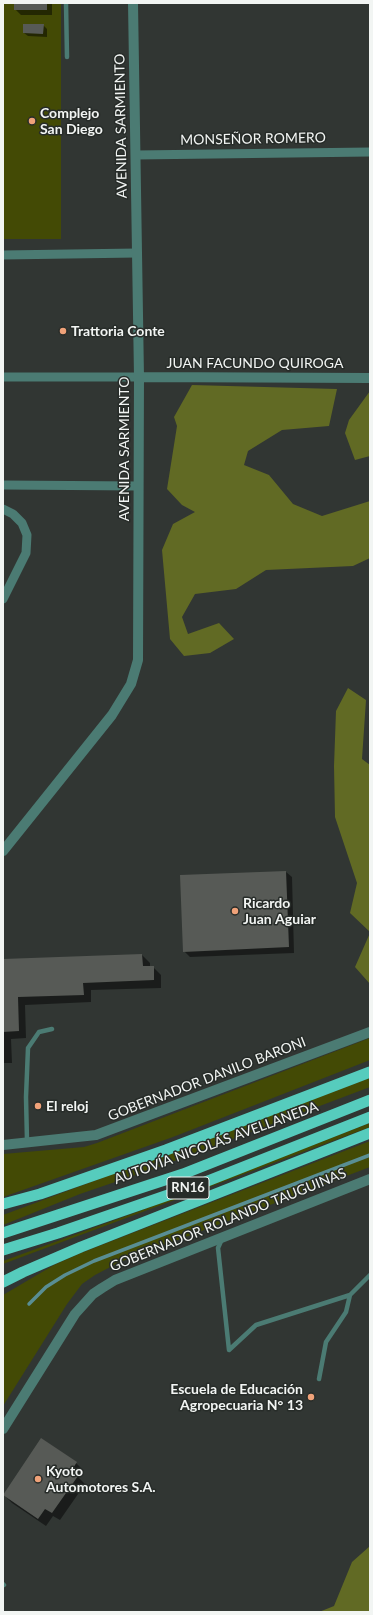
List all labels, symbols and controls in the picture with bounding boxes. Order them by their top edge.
street label: AVENIDA SARMIENTO [111,54,131,198]
place label: Complejo San Diego [40,105,103,138]
marker: Complejo San Diego [27,116,37,126]
street label: MONSEÑOR ROMERO [180,129,326,149]
place label: Trattoria Conte [71,323,165,339]
marker: Trattoria Conte [58,326,68,336]
street label: JUAN FACUNDO QUIROGA [167,355,343,371]
street label: AVENIDA SARMIENTO [116,377,132,521]
place label: Ricardo Juan Aguiar [243,895,316,928]
marker: Ricardo Juan Aguiar [230,906,240,916]
street label: GOBERNADOR DANILO BARONI [106,1033,308,1125]
place label: El reloj [46,1098,88,1114]
street label: AUTOVÍA NICOLÁS AVELLANEDA [111,1098,321,1188]
marker: El reloj [33,1101,43,1111]
street label: GOBERNADOR ROLANDO TAUGUINAS [107,1165,349,1275]
road number: RN16 [167,1177,209,1199]
place label: Escuela de Educación Agropecuaria N° 13 [170,1381,303,1414]
marker: Escuela de Educación Agropecuaria N° 13 [306,1392,316,1402]
place label: Kyoto Automotores S.A. [46,1463,156,1496]
marker: Kyoto Automotores S.A. [33,1474,43,1484]

